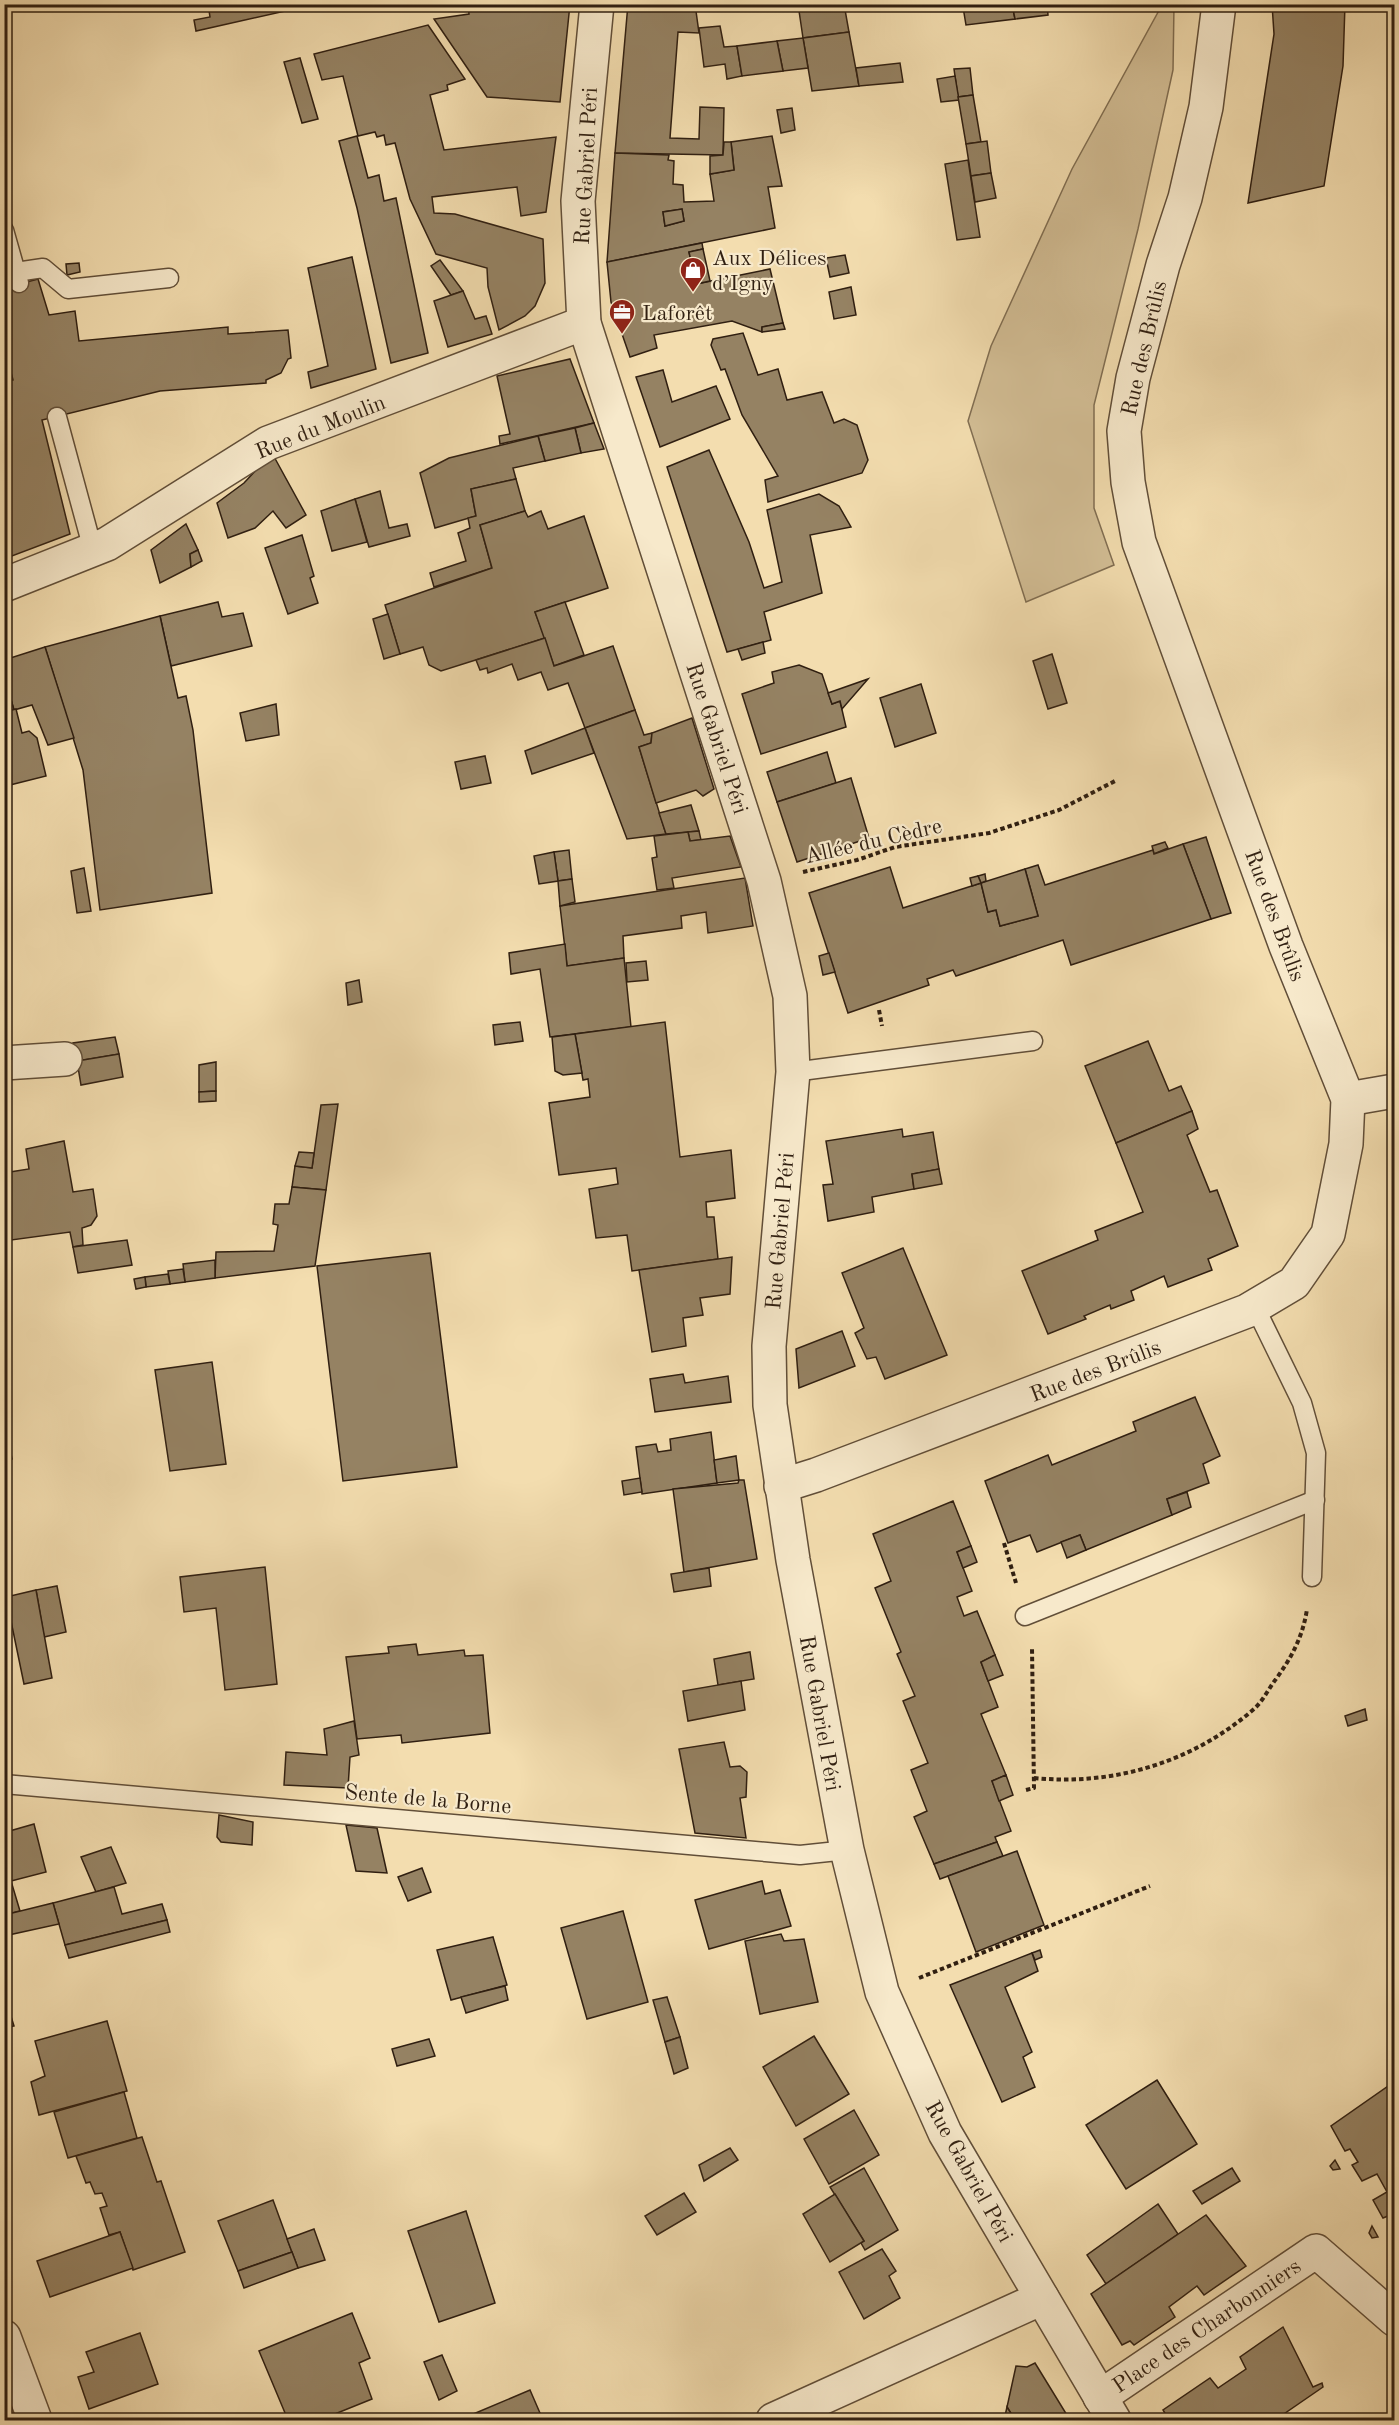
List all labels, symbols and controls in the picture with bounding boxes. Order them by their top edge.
street label: Rue Gabriel Péri [572,87,602,245]
place label: Aux Délices d’Igny [712,248,827,295]
shop icon: Aux Délices d’Igny [678,255,708,293]
street label: Rue des Brûlis [1119,279,1171,418]
office icon: Laforêt [607,297,637,335]
place label: Laforêt [642,303,713,325]
street label: Rue du Moulin [253,392,389,464]
street label: Rue Gabriel Péri [681,660,751,817]
street label: Allée du Cèdre [803,815,944,868]
street label: Rue des Brûlis [1240,847,1308,985]
street label: Rue Gabriel Péri [763,1152,799,1311]
street label: Rue des Brûlis [1027,1337,1164,1407]
street label: Rue Gabriel Péri [794,1634,844,1793]
street label: Sente de la Borne [343,1782,512,1818]
street label: Rue Gabriel Péri [920,2098,1016,2246]
street label: Place des Charbonniers [1109,2255,1305,2398]

